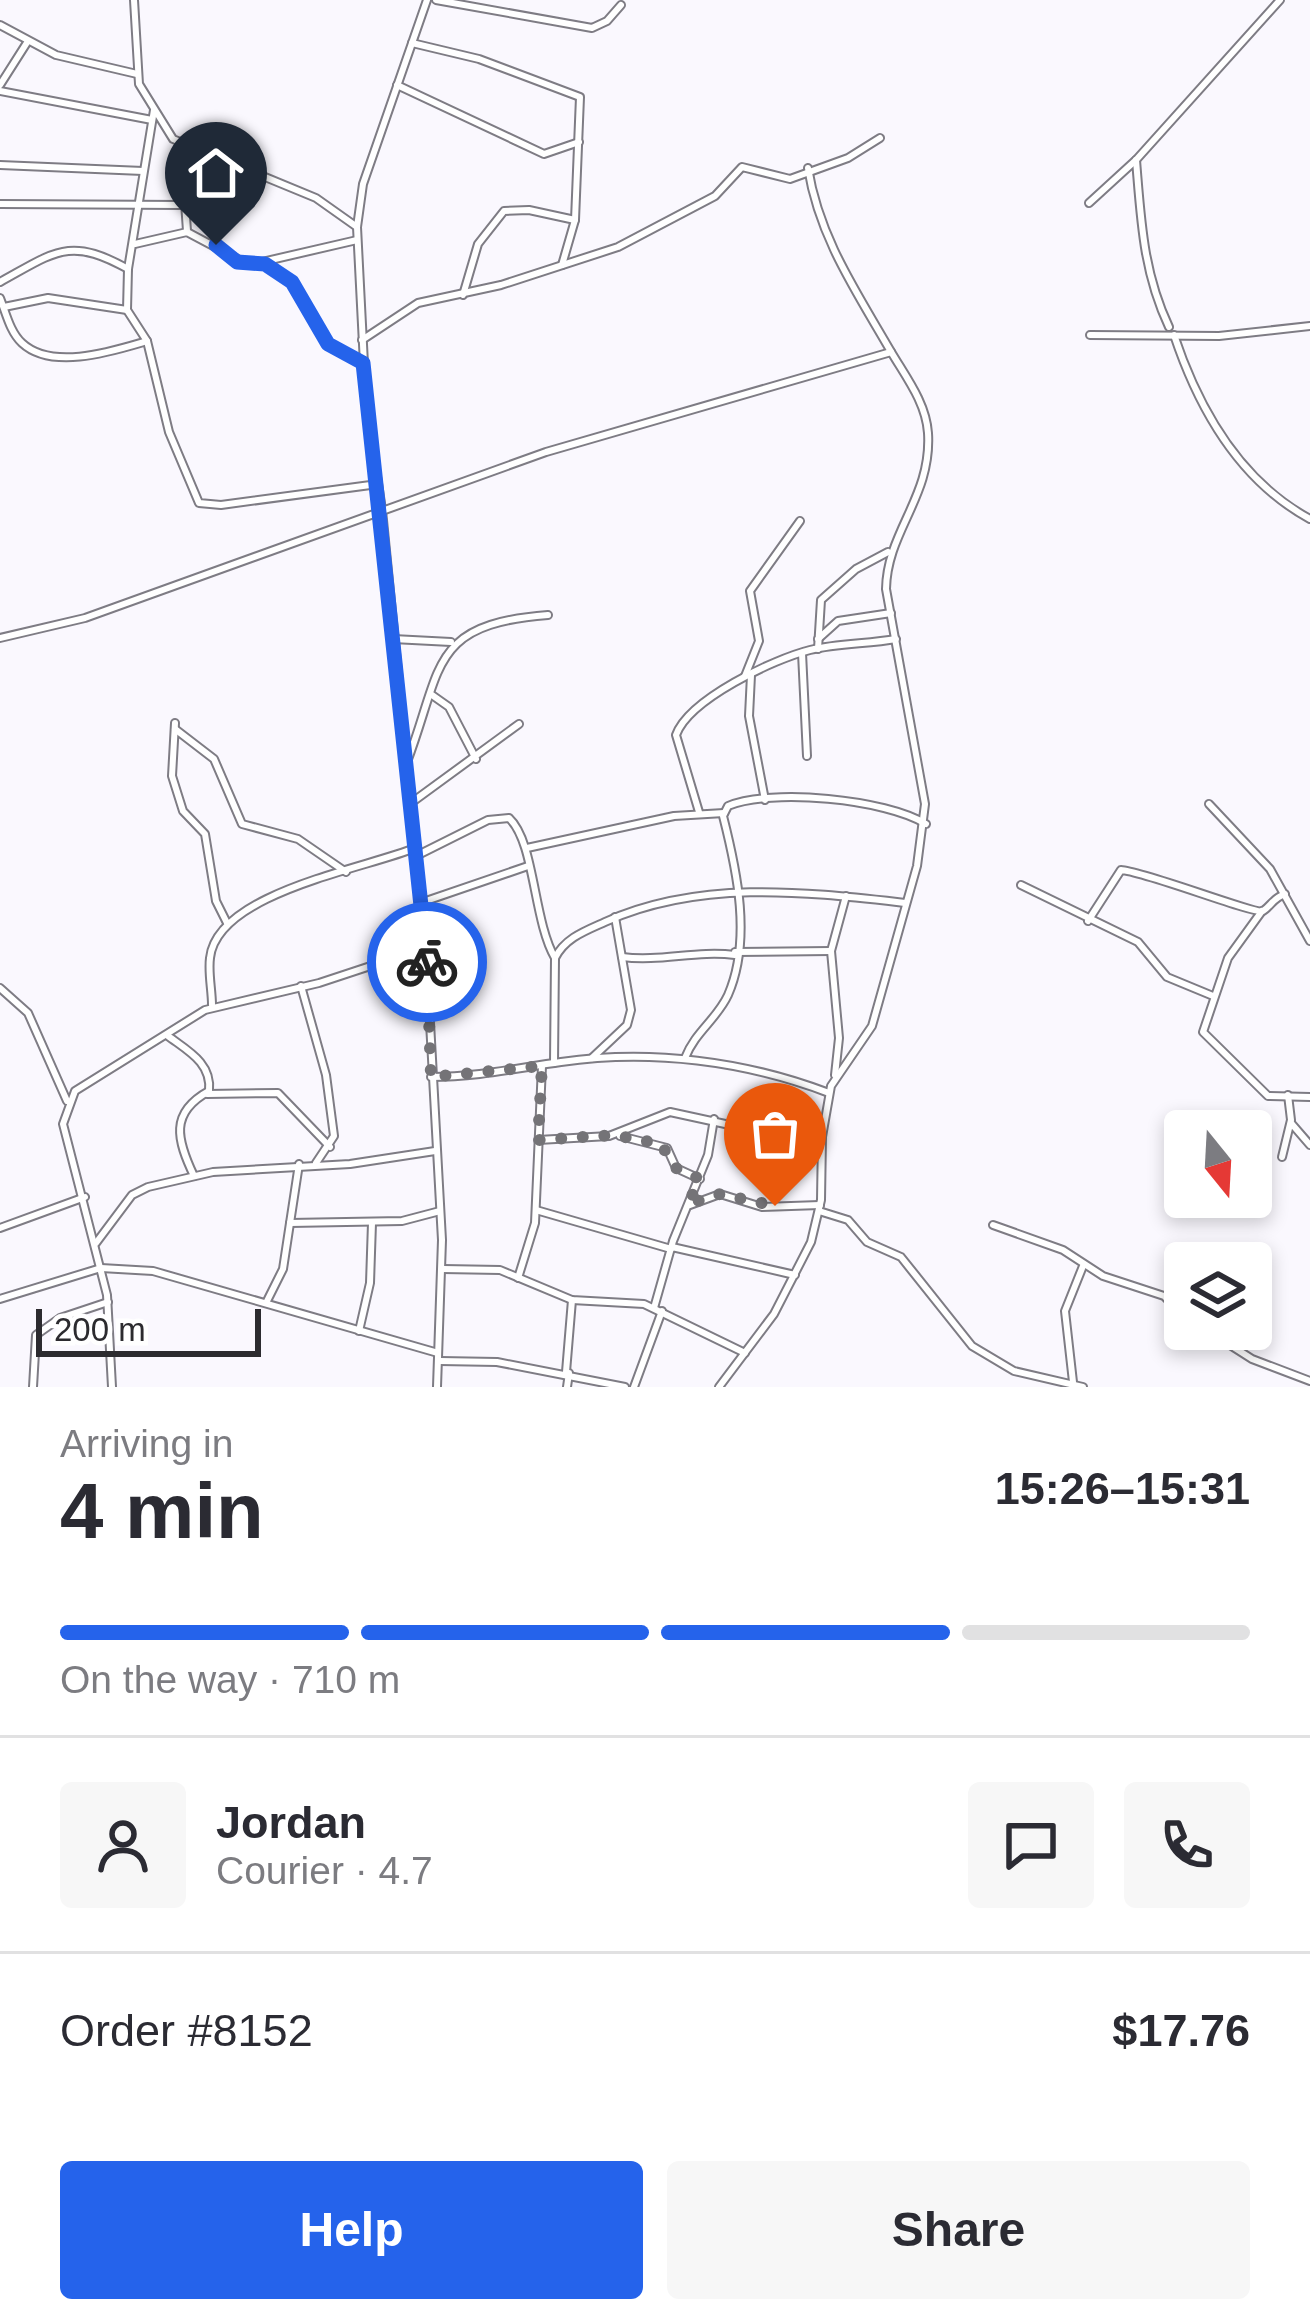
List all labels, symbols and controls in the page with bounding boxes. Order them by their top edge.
pin [165,122,267,245]
icon: home [183,140,249,206]
courier [367,902,487,1022]
icon: bike [394,929,460,995]
pin [724,1083,826,1206]
icon: bag [742,1101,808,1167]
north arrow [1164,1110,1272,1218]
map controls [1164,1110,1272,1350]
button: layers [1164,1242,1272,1350]
scale bar [36,1303,261,1356]
text: 200 m [54,1311,146,1348]
text: Arriving in [60,1422,233,1465]
text: 15:26–15:31 [995,1463,1250,1514]
text: 4 min [60,1467,264,1555]
text: On the way · 710 m [60,1658,400,1701]
button: person [60,1782,186,1908]
button: chat [968,1782,1094,1908]
button: phone [1124,1782,1250,1908]
text: Jordan [216,1797,366,1848]
text: Courier · 4.7 [216,1849,433,1892]
text: Order #8152 [60,2005,313,2056]
text: $17.76 [1112,2005,1250,2056]
button: Help [60,2161,643,2299]
button: Share [667,2161,1250,2299]

